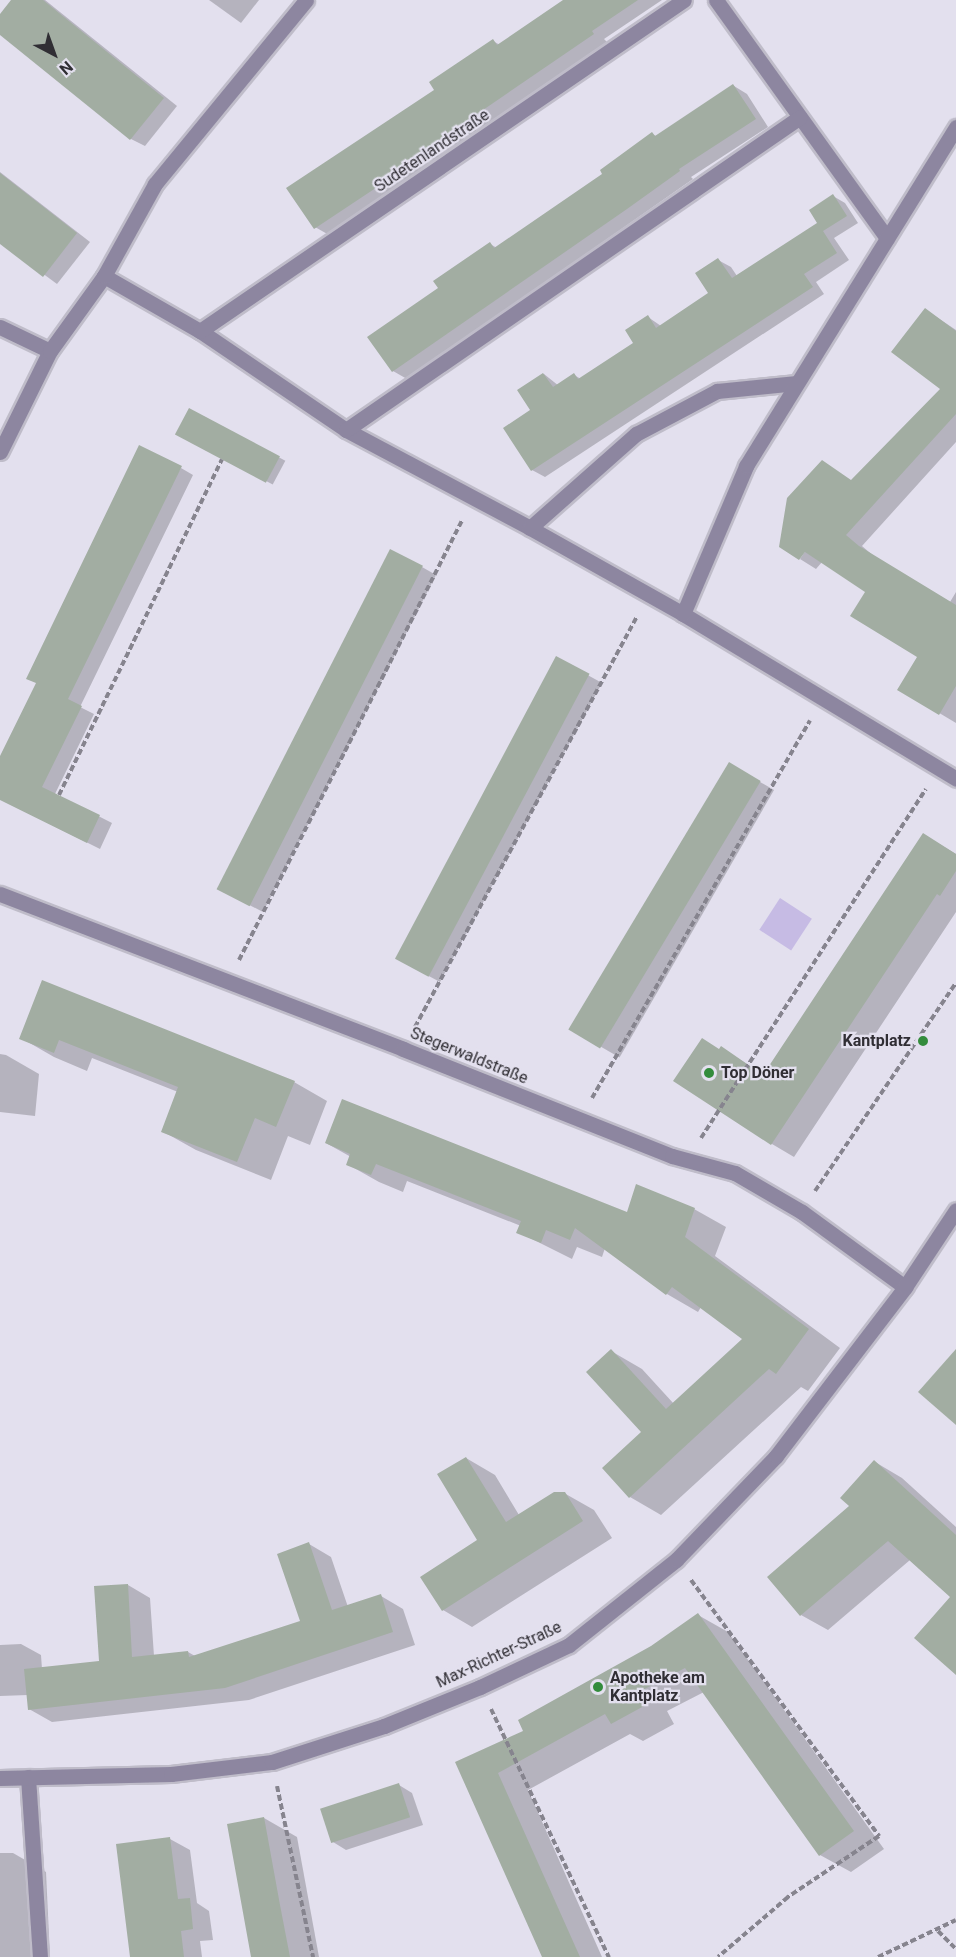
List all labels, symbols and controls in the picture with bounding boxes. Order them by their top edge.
north arrow [24,24,84,84]
text: N [56,57,77,79]
street label: Sudetenlandstraße [371,106,493,196]
street label: Stegerwaldstraße [407,1024,531,1088]
place label: Kantplatz [843,1031,911,1051]
marker: Kantplatz [916,1034,930,1048]
place label: Top Döner [721,1063,794,1083]
marker: Top Döner [702,1066,716,1080]
street label: Max-Richter-Straße [433,1618,565,1692]
place label: Apotheke am Kantplatz [610,1668,705,1706]
marker: Apotheke am Kantplatz [591,1680,605,1694]

